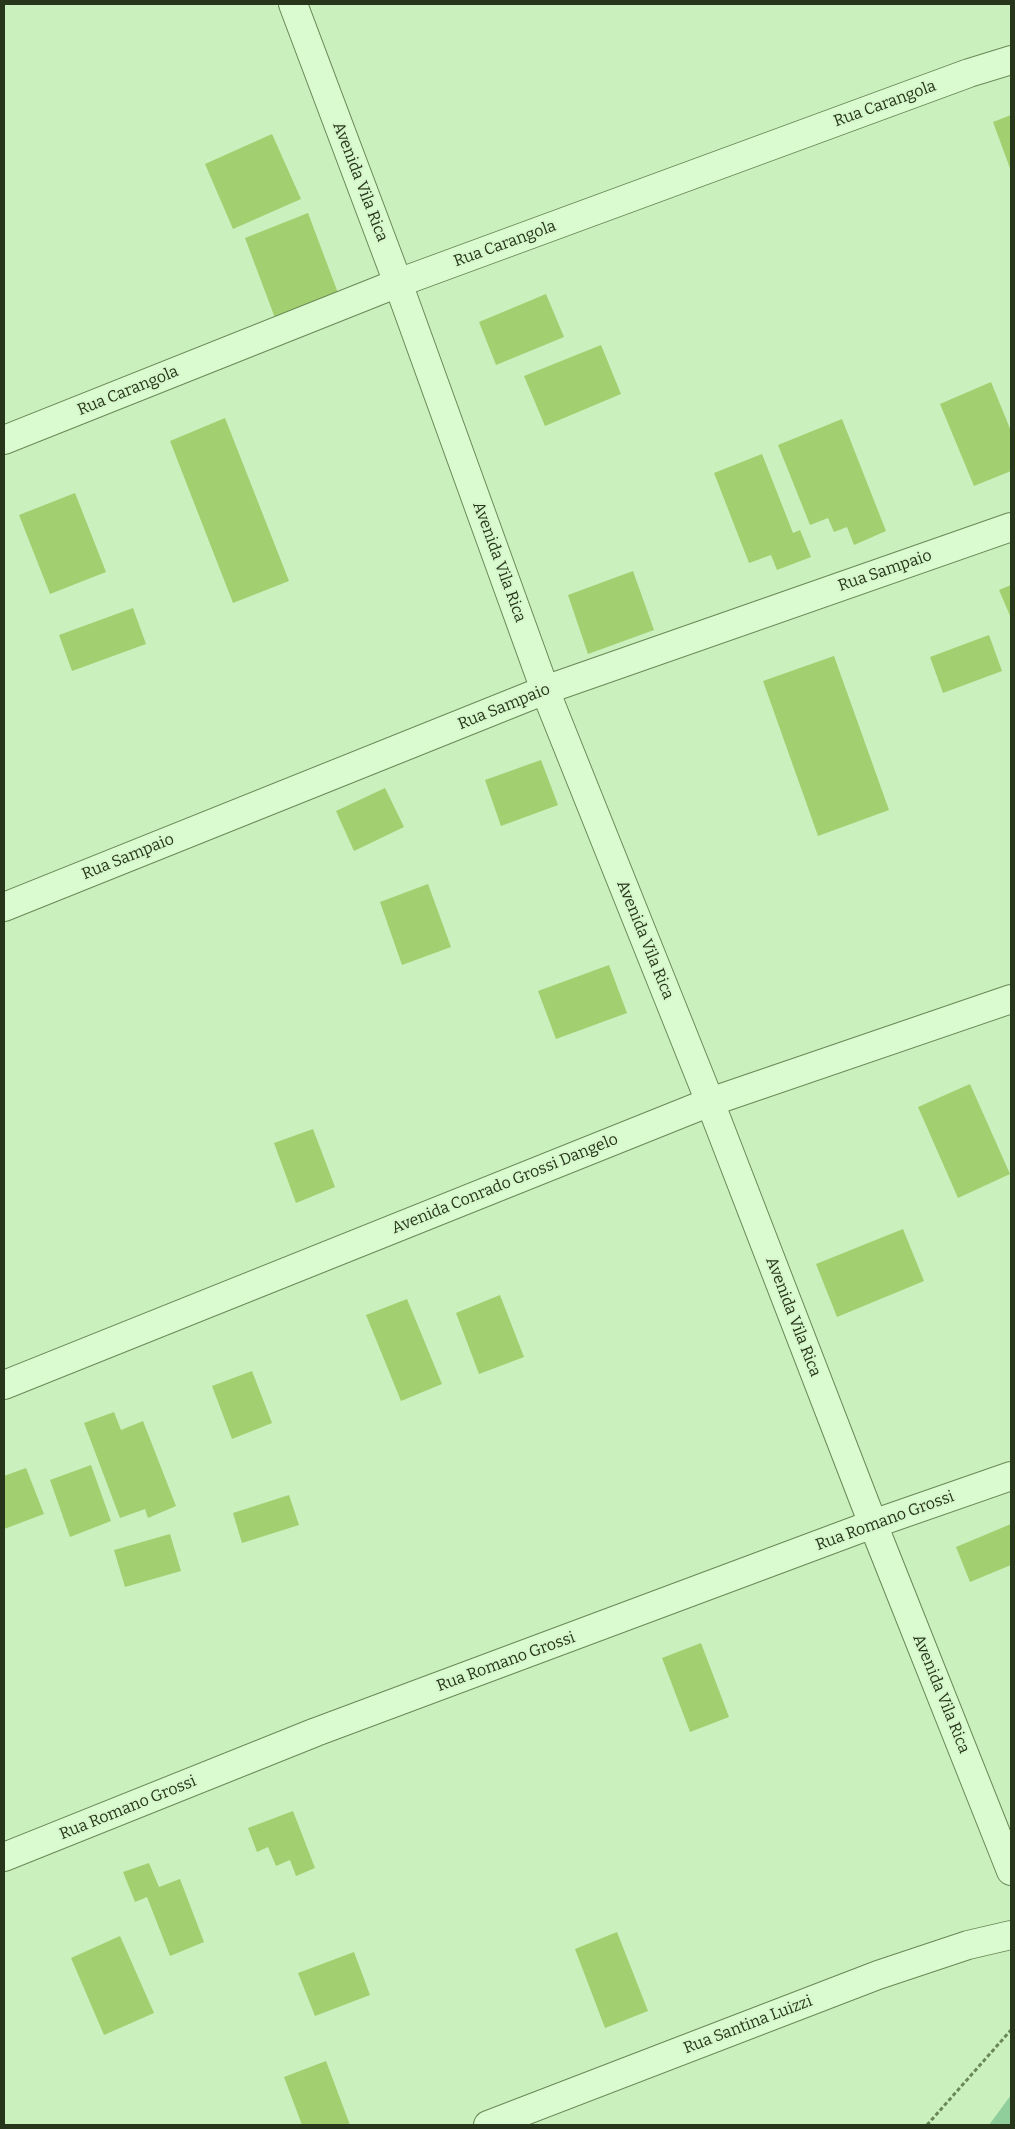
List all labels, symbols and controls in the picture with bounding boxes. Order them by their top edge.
street label: Rua Carangola [831,77,939,131]
street label: Avenida Vila Rica [328,119,392,245]
street label: Rua Carangola [451,217,559,271]
street label: Rua Carangola [75,362,181,420]
street label: Avenida Vila Rica [468,499,530,625]
street label: Rua Sampaio [836,546,934,596]
street label: Rua Sampaio [455,680,553,734]
street label: Rua Sampaio [79,830,177,884]
street label: Avenida Vila Rica [612,878,678,1002]
street label: Avenida Conrado Grossi Dangelo [389,1130,621,1238]
street label: Avenida Vila Rica [761,1254,825,1380]
street label: Rua Romano Grossi [813,1487,957,1555]
street label: Rua Romano Grossi [434,1628,578,1696]
street label: Avenida Vila Rica [908,1632,974,1756]
street label: Rua Romano Grossi [57,1772,199,1844]
street label: Rua Santina Luizzi [681,1992,815,2058]

